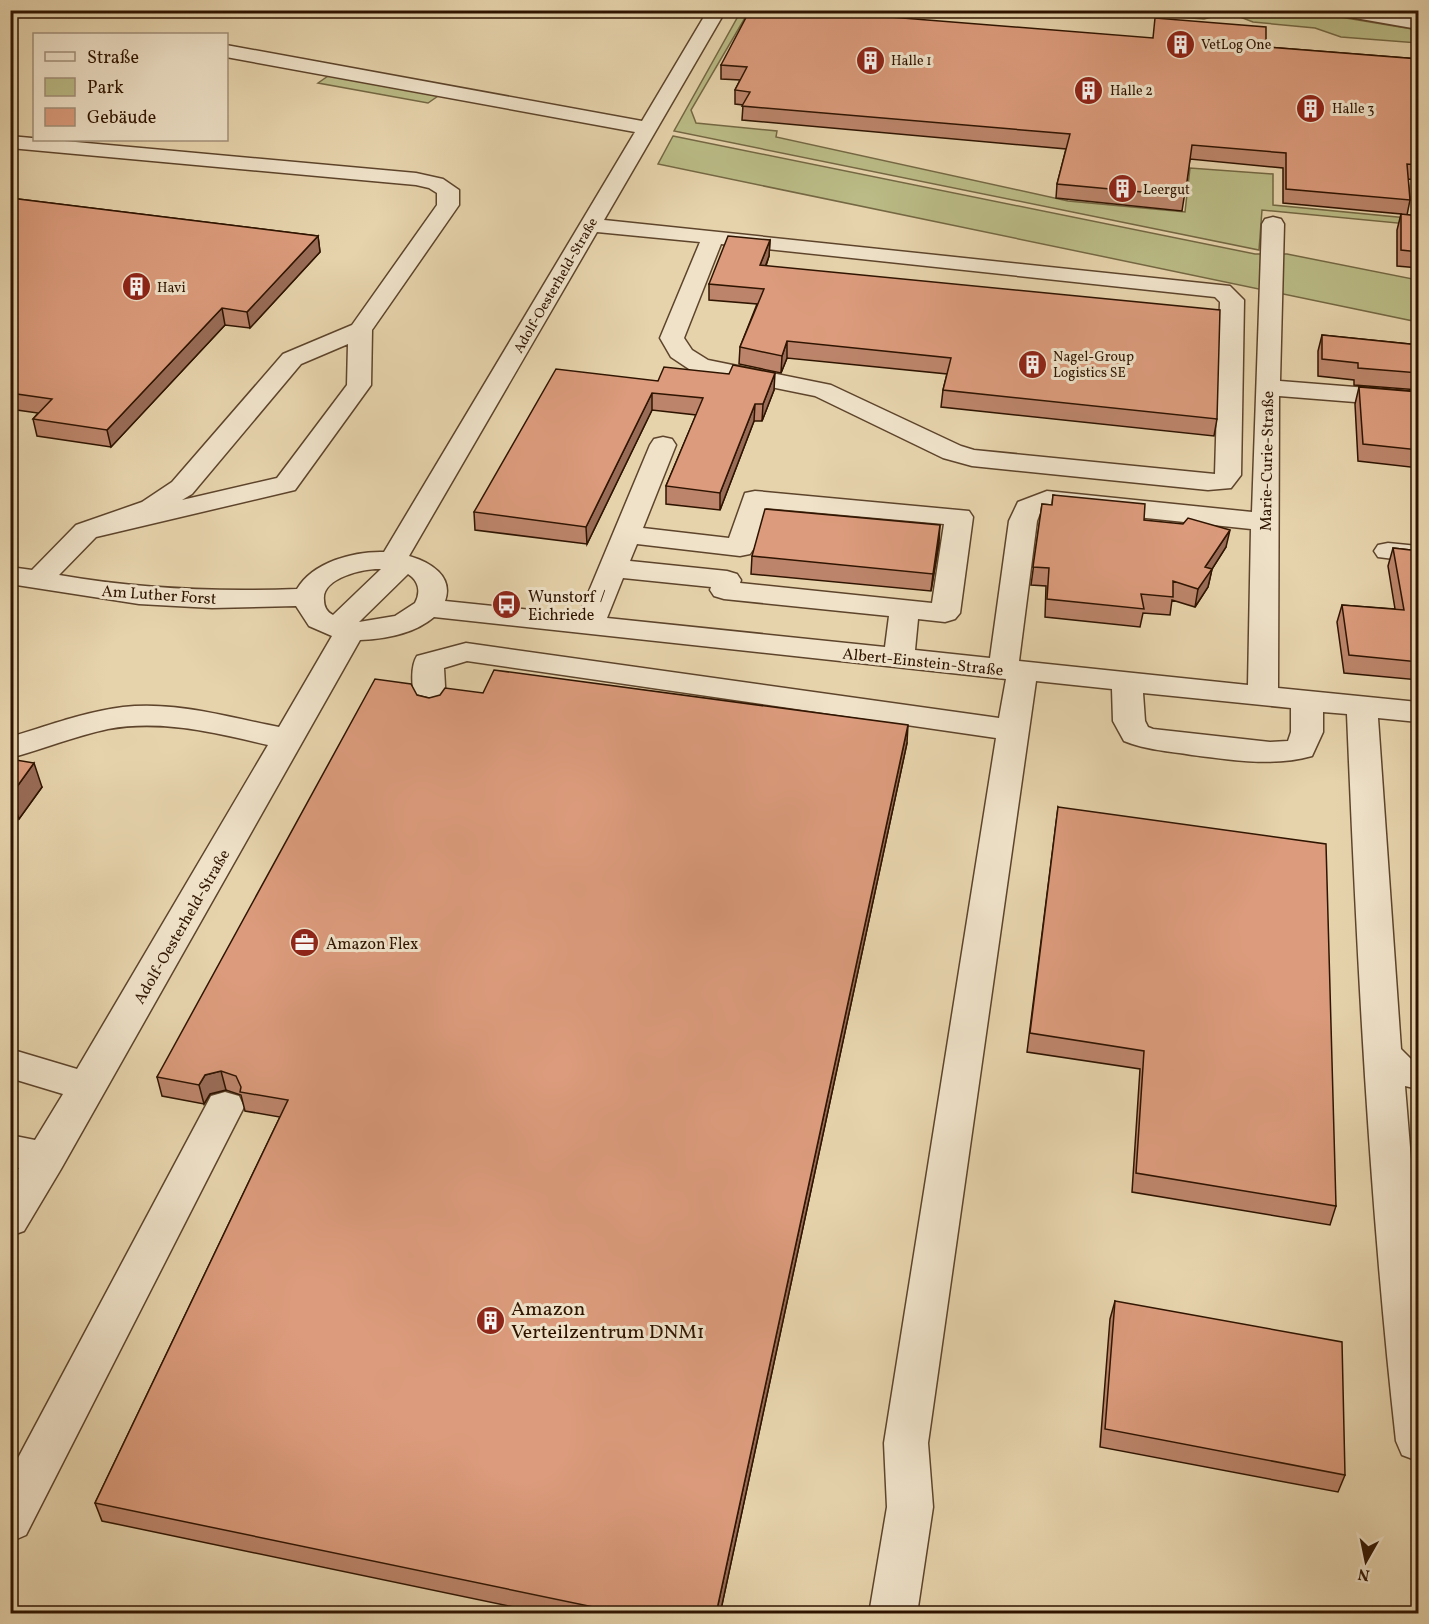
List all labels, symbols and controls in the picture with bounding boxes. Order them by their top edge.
building icon: VetLog One [1164,28,1196,60]
legend [33,33,228,141]
place label: VetLog One [1201,36,1272,55]
building icon: Halle 1 [854,44,886,76]
text: Straße [87,46,139,71]
place label: Halle 1 [891,52,932,71]
building icon: Halle 2 [1073,74,1105,106]
text: Park [87,76,124,101]
place label: Halle 2 [1110,82,1153,101]
building icon: Halle 3 [1295,92,1327,124]
place label: Halle 3 [1332,100,1375,119]
text: Gebäude [87,106,156,131]
building icon: Leergut [1106,173,1138,205]
place label: Leergut [1143,181,1190,200]
street label: Adolf-Oesterheld-Straße [510,214,603,357]
building icon: Havi [120,271,152,303]
place label: Havi [157,279,186,298]
building icon: Nagel-Group Logistics SE [1016,348,1048,380]
place label: Nagel-Group Logistics SE [1053,348,1134,383]
street label: Marie-Curie-Straße [1256,391,1280,531]
street label: Am Luther Forst [101,581,217,611]
place label: Wunstorf / Eichriede [528,587,606,627]
bus stop icon: Wunstorf / Eichriede [491,589,523,621]
street label: Albert-Einstein-Straße [841,644,1004,682]
street label: Adolf-Oesterheld-Straße [129,846,236,1008]
office icon: Amazon Flex [289,927,321,959]
place label: Amazon Flex [326,934,418,956]
place label: Amazon Verteilzentrum DNM1 [511,1296,705,1347]
building icon: Amazon Verteilzentrum DNM1 [474,1304,506,1336]
north arrow [1336,1531,1396,1591]
text: N [1356,1562,1371,1586]

